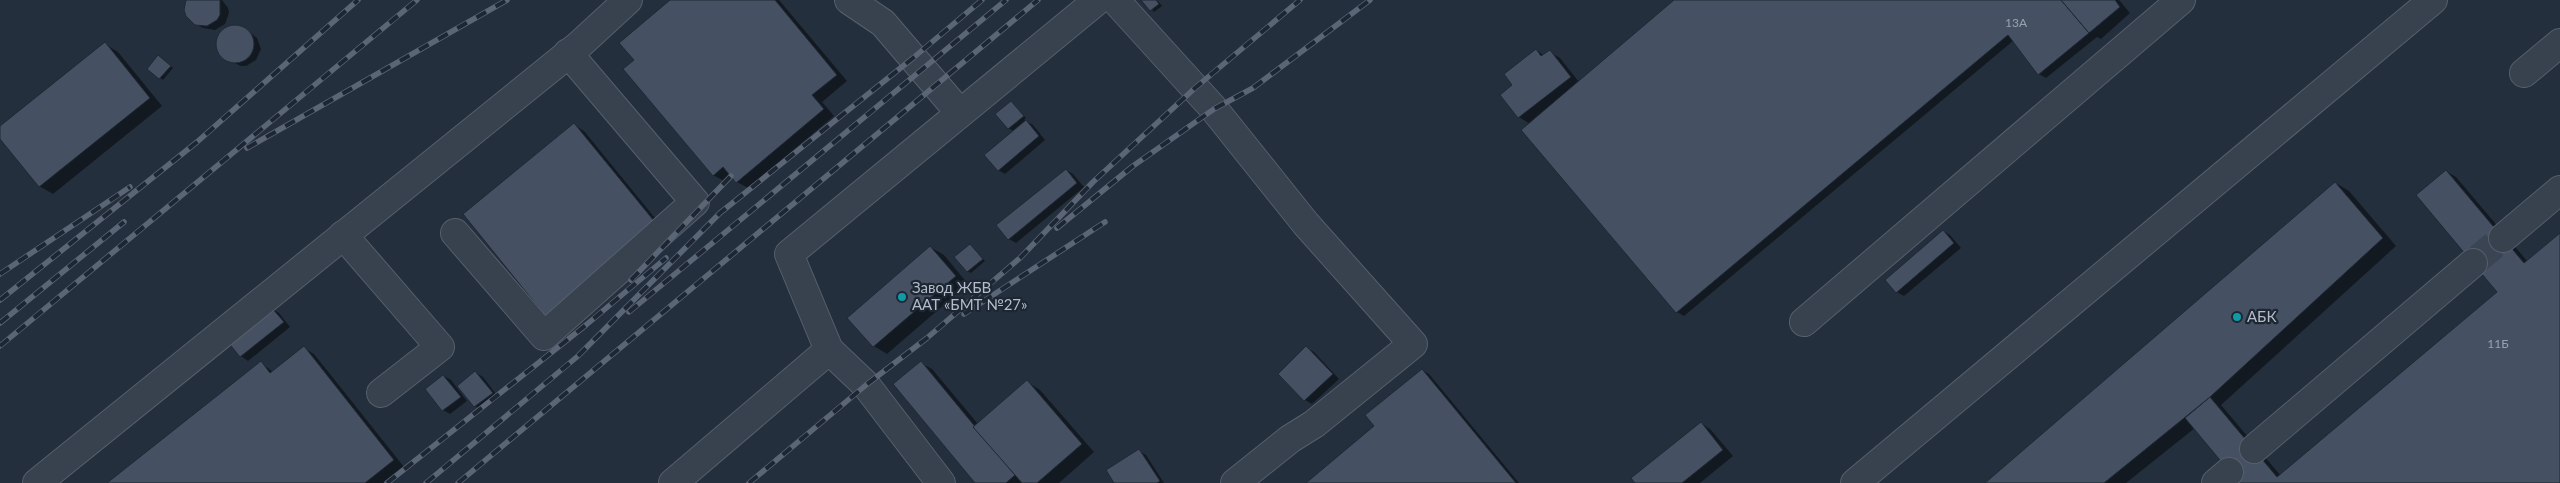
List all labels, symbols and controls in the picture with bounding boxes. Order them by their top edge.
house number: 13А [2005,15,2028,30]
place label: Завод ЖБВ ААТ «БМТ №27» [912,278,1027,313]
marker: Завод ЖБВ ААТ «БМТ №27» [896,291,908,303]
place label: АБК [2247,307,2276,325]
marker: АБК [2231,311,2243,323]
house number: 11Б [2487,336,2509,351]

